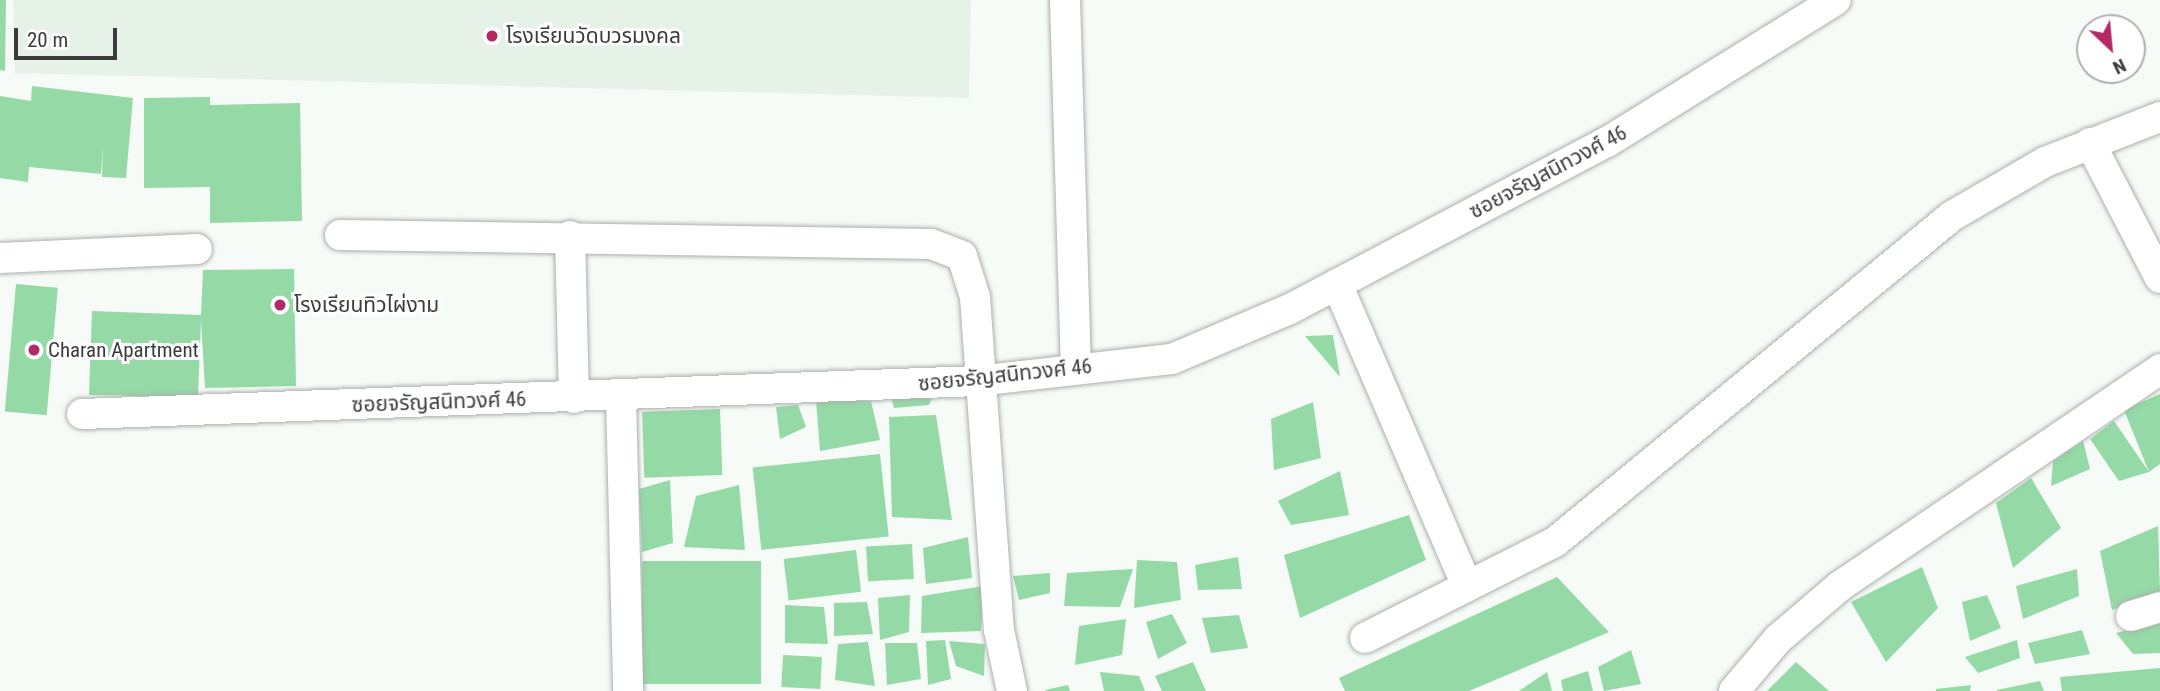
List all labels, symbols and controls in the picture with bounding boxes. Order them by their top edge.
scale bar [18,14,121,58]
north arrow [2076,14,2146,84]
place label: โรงเรียนวัดบวรมงคล [506,23,681,49]
text: 20 m [27,28,68,52]
marker: โรงเรียนวัดบวรมงคล [484,28,500,44]
text: N [2109,54,2130,79]
street label: ซอยจรัญสนิทวงศ์ 46 [1465,120,1631,224]
place label: โรงเรียนทิวไผ่งาม [294,292,439,318]
marker: โรงเรียนทิวไผ่งาม [272,297,288,313]
place label: Charan Apartment [48,337,199,363]
marker: Charan Apartment [26,342,42,358]
street label: ซอยจรัญสนิทวงศ์ 46 [917,353,1093,397]
street label: ซอยจรัญสนิทวงศ์ 46 [351,386,527,418]

